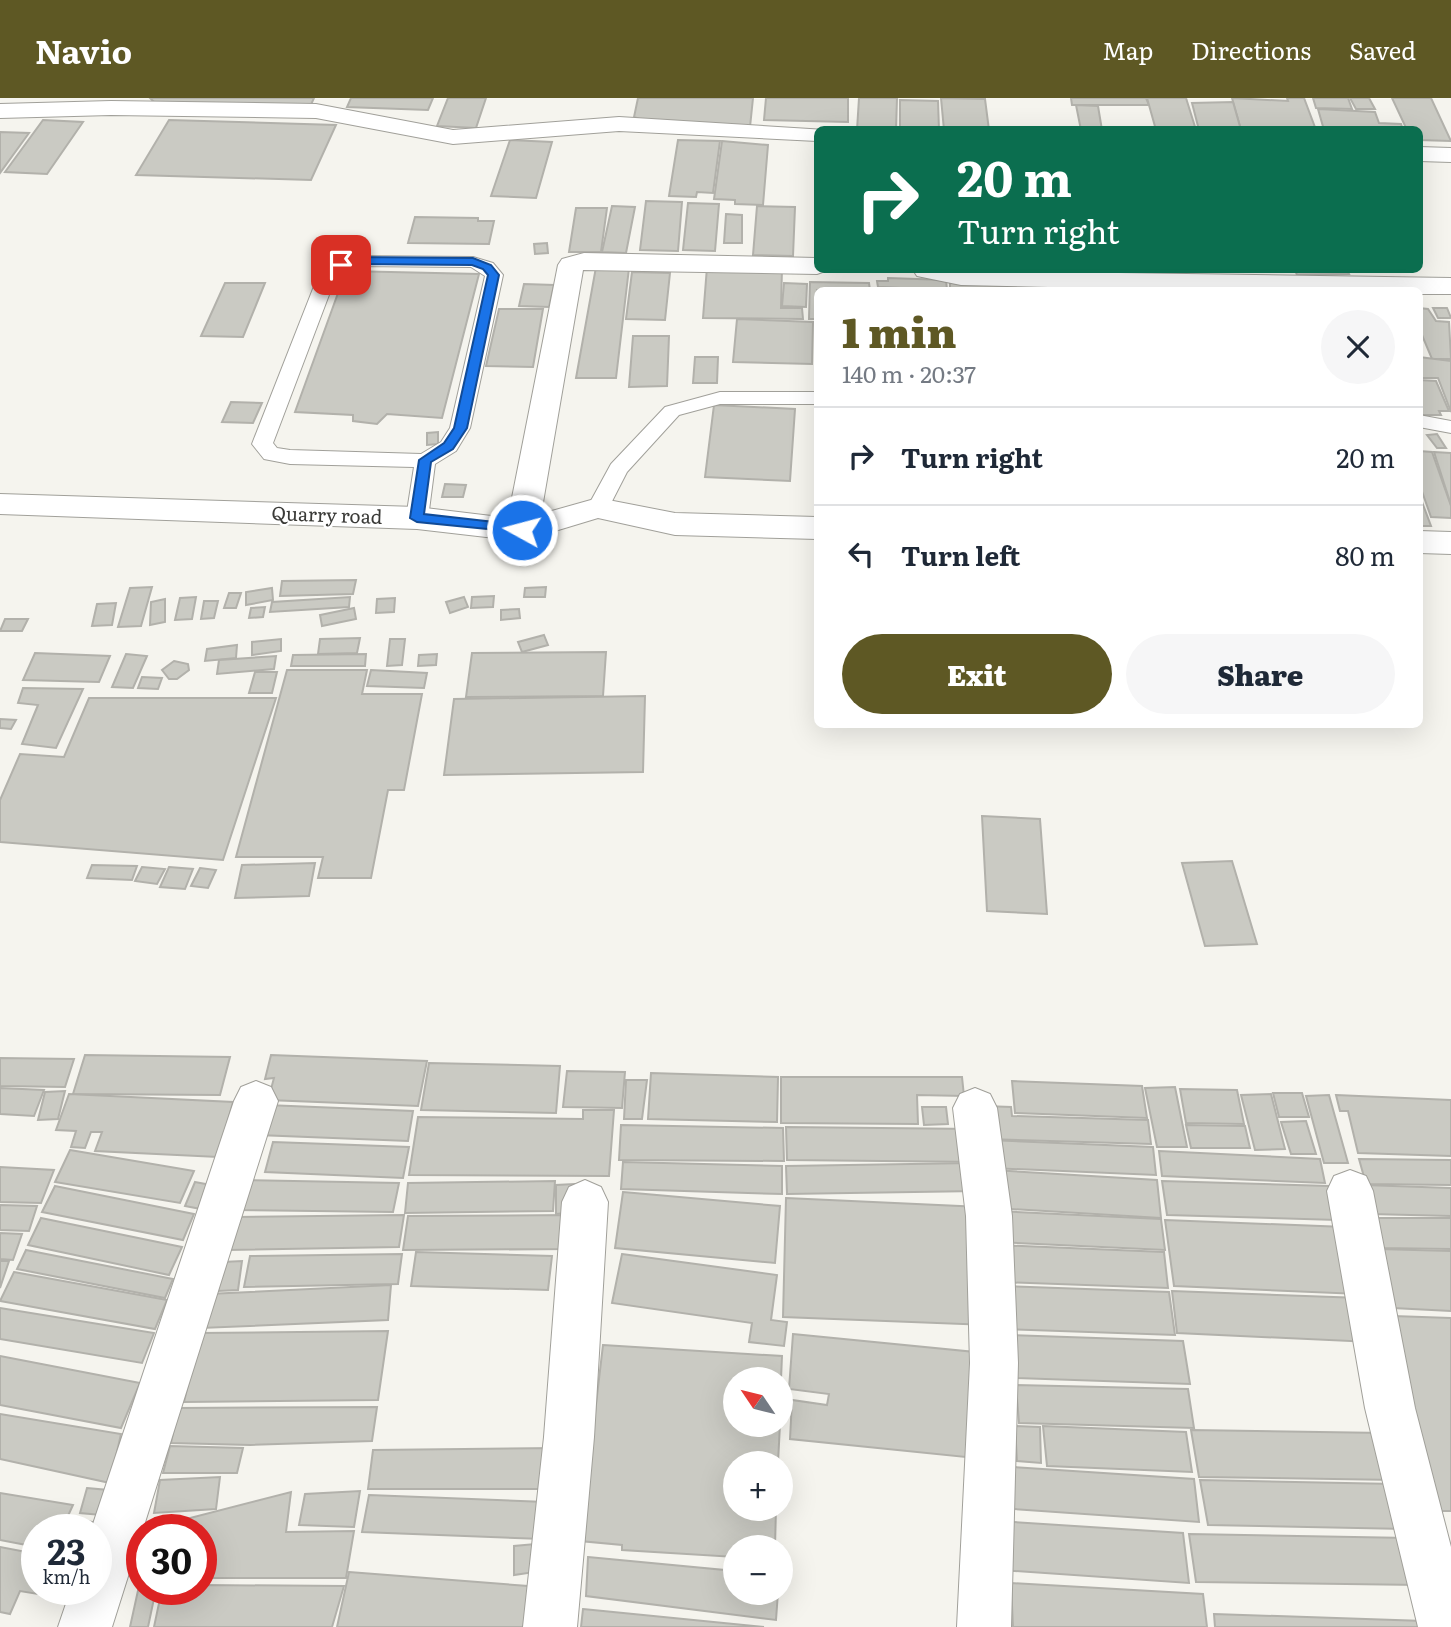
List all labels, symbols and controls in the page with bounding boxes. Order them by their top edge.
text: Navio [35,25,132,74]
text: Map [1102,32,1153,67]
text: Directions [1191,32,1311,67]
text: Saved [1349,32,1416,67]
text: 20 m [957,139,1072,212]
icon: right [842,154,933,245]
text: Turn right [957,206,1119,254]
pin [311,235,371,295]
icon: arrive [322,246,360,284]
text: 1 min [842,299,957,361]
button: close [1321,310,1395,384]
text: 140 m · 20:37 [842,356,976,390]
icon: right [842,437,880,475]
text: Turn right [901,437,1043,476]
text: 20 m [1336,437,1395,476]
position arrow [485,493,559,567]
street label: Quarry road [271,498,383,530]
icon: left [842,535,880,573]
text: Turn left [901,535,1020,574]
text: 80 m [1335,535,1395,574]
button: Exit [842,634,1112,714]
button: Share [1126,634,1395,714]
north arrow [723,1367,793,1437]
map controls [723,1367,793,1605]
button: + [723,1451,793,1521]
speed limit sign: 30 [126,1514,217,1605]
text: 23 [47,1524,86,1576]
button: − [723,1535,793,1605]
text: km/h [43,1563,90,1590]

